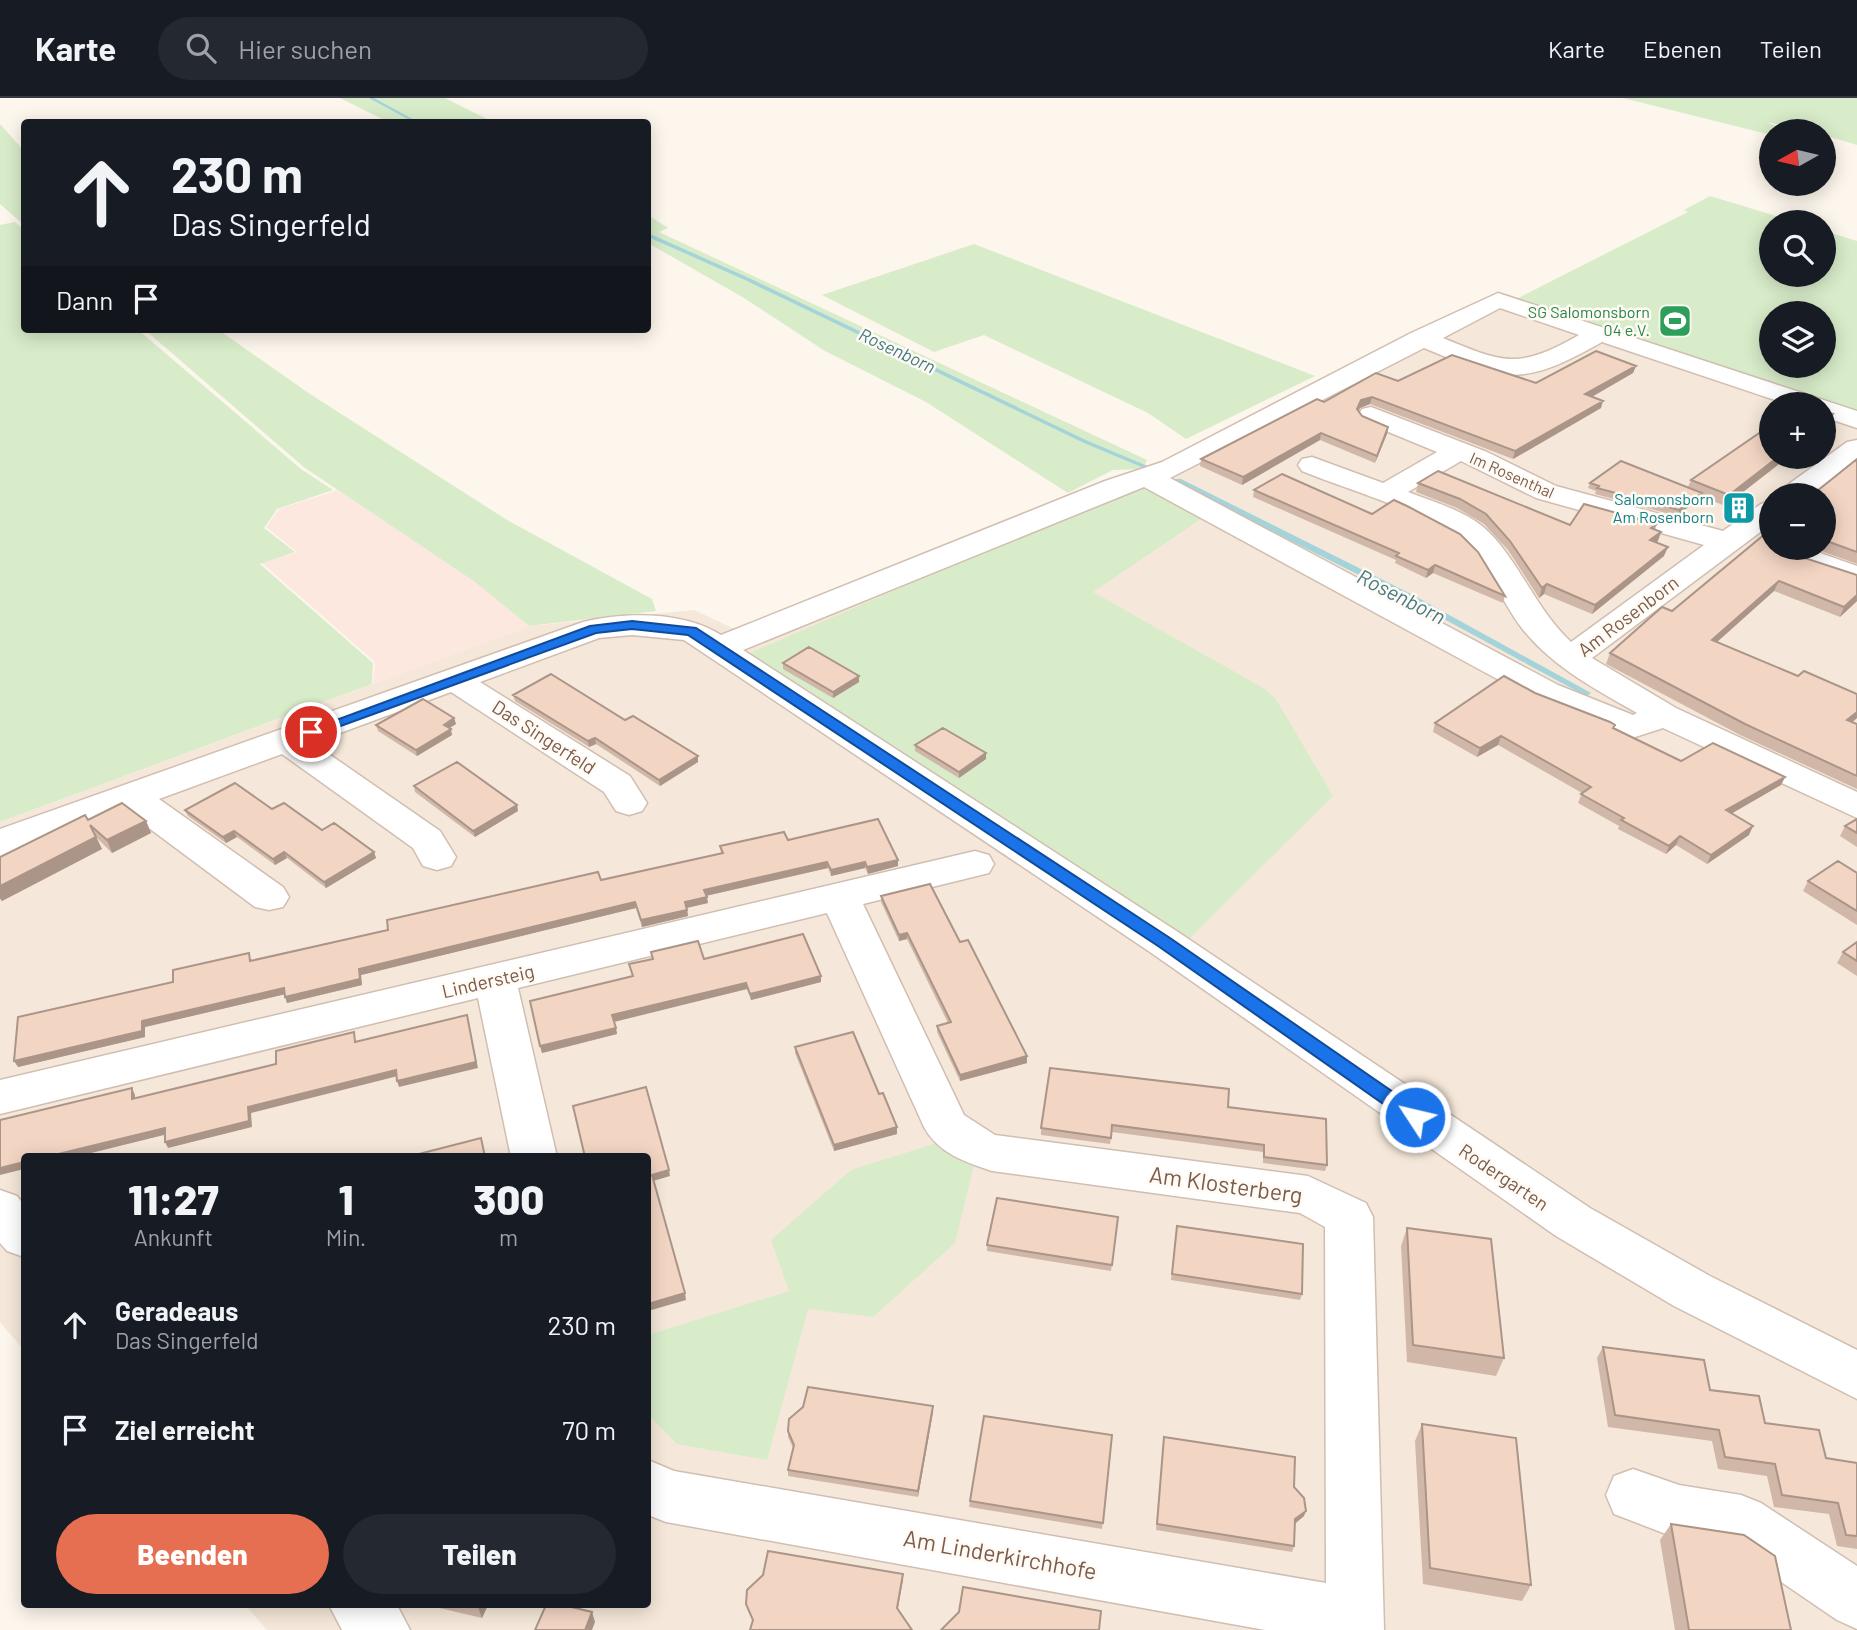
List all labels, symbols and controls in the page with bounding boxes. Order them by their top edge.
search box [158,17,648,80]
text: Karte [35,28,116,68]
icon: search [182,29,220,67]
text: Hier suchen [238,33,372,64]
text: Karte [1548,34,1605,63]
text: Ebenen [1643,34,1722,63]
text: Teilen [1760,34,1822,63]
north arrow [1759,119,1836,196]
map controls [1759,119,1836,560]
text: 230 m [171,144,303,203]
icon: ahead [56,147,147,238]
text: Das Singerfeld [171,204,371,242]
button: search [1759,210,1836,287]
icon: arrive [127,280,165,318]
text: Dann [56,284,113,315]
button: layers [1759,301,1836,378]
place label: SG Salomonsborn 04 e.V. [1528,302,1650,339]
sports icon: SG Salomonsborn 04 e.V. [1656,302,1694,340]
water label: Rosenborn [856,323,939,377]
button: + [1759,392,1836,469]
street label: Im Rosenthal [1467,448,1557,502]
button: − [1759,483,1836,560]
place label: Salomonsborn Am Rosenborn [1613,489,1714,526]
building icon: Salomonsborn Am Rosenborn [1720,489,1758,527]
water label: Rosenborn [1353,563,1450,629]
street label: Am Rosenborn [1573,570,1683,661]
street label: Das Singerfeld [488,695,600,779]
pin [281,702,341,762]
icon: arrive [292,713,330,751]
street label: Lindersteig [440,959,536,1002]
position arrow [1378,1080,1452,1154]
street label: Rodergarten [1455,1138,1553,1215]
street label: Am Klosterberg [1148,1159,1304,1209]
text: 11:27 [128,1173,219,1223]
text: 1 [338,1173,353,1223]
text: 300 [473,1173,544,1223]
text: Ankunft [134,1223,213,1251]
text: Min. [326,1223,366,1251]
text: m [499,1223,518,1251]
text: Geradeaus [115,1295,238,1326]
icon: ahead [56,1306,94,1344]
text: 230 m [547,1309,616,1340]
text: Das Singerfeld [115,1326,259,1354]
icon: arrive [56,1411,94,1449]
text: Ziel erreicht [115,1414,255,1445]
text: 70 m [562,1414,616,1445]
button: Beenden [56,1514,329,1594]
button: Teilen [343,1514,616,1594]
street label: Am Linderkirchhofe [901,1523,1099,1585]

